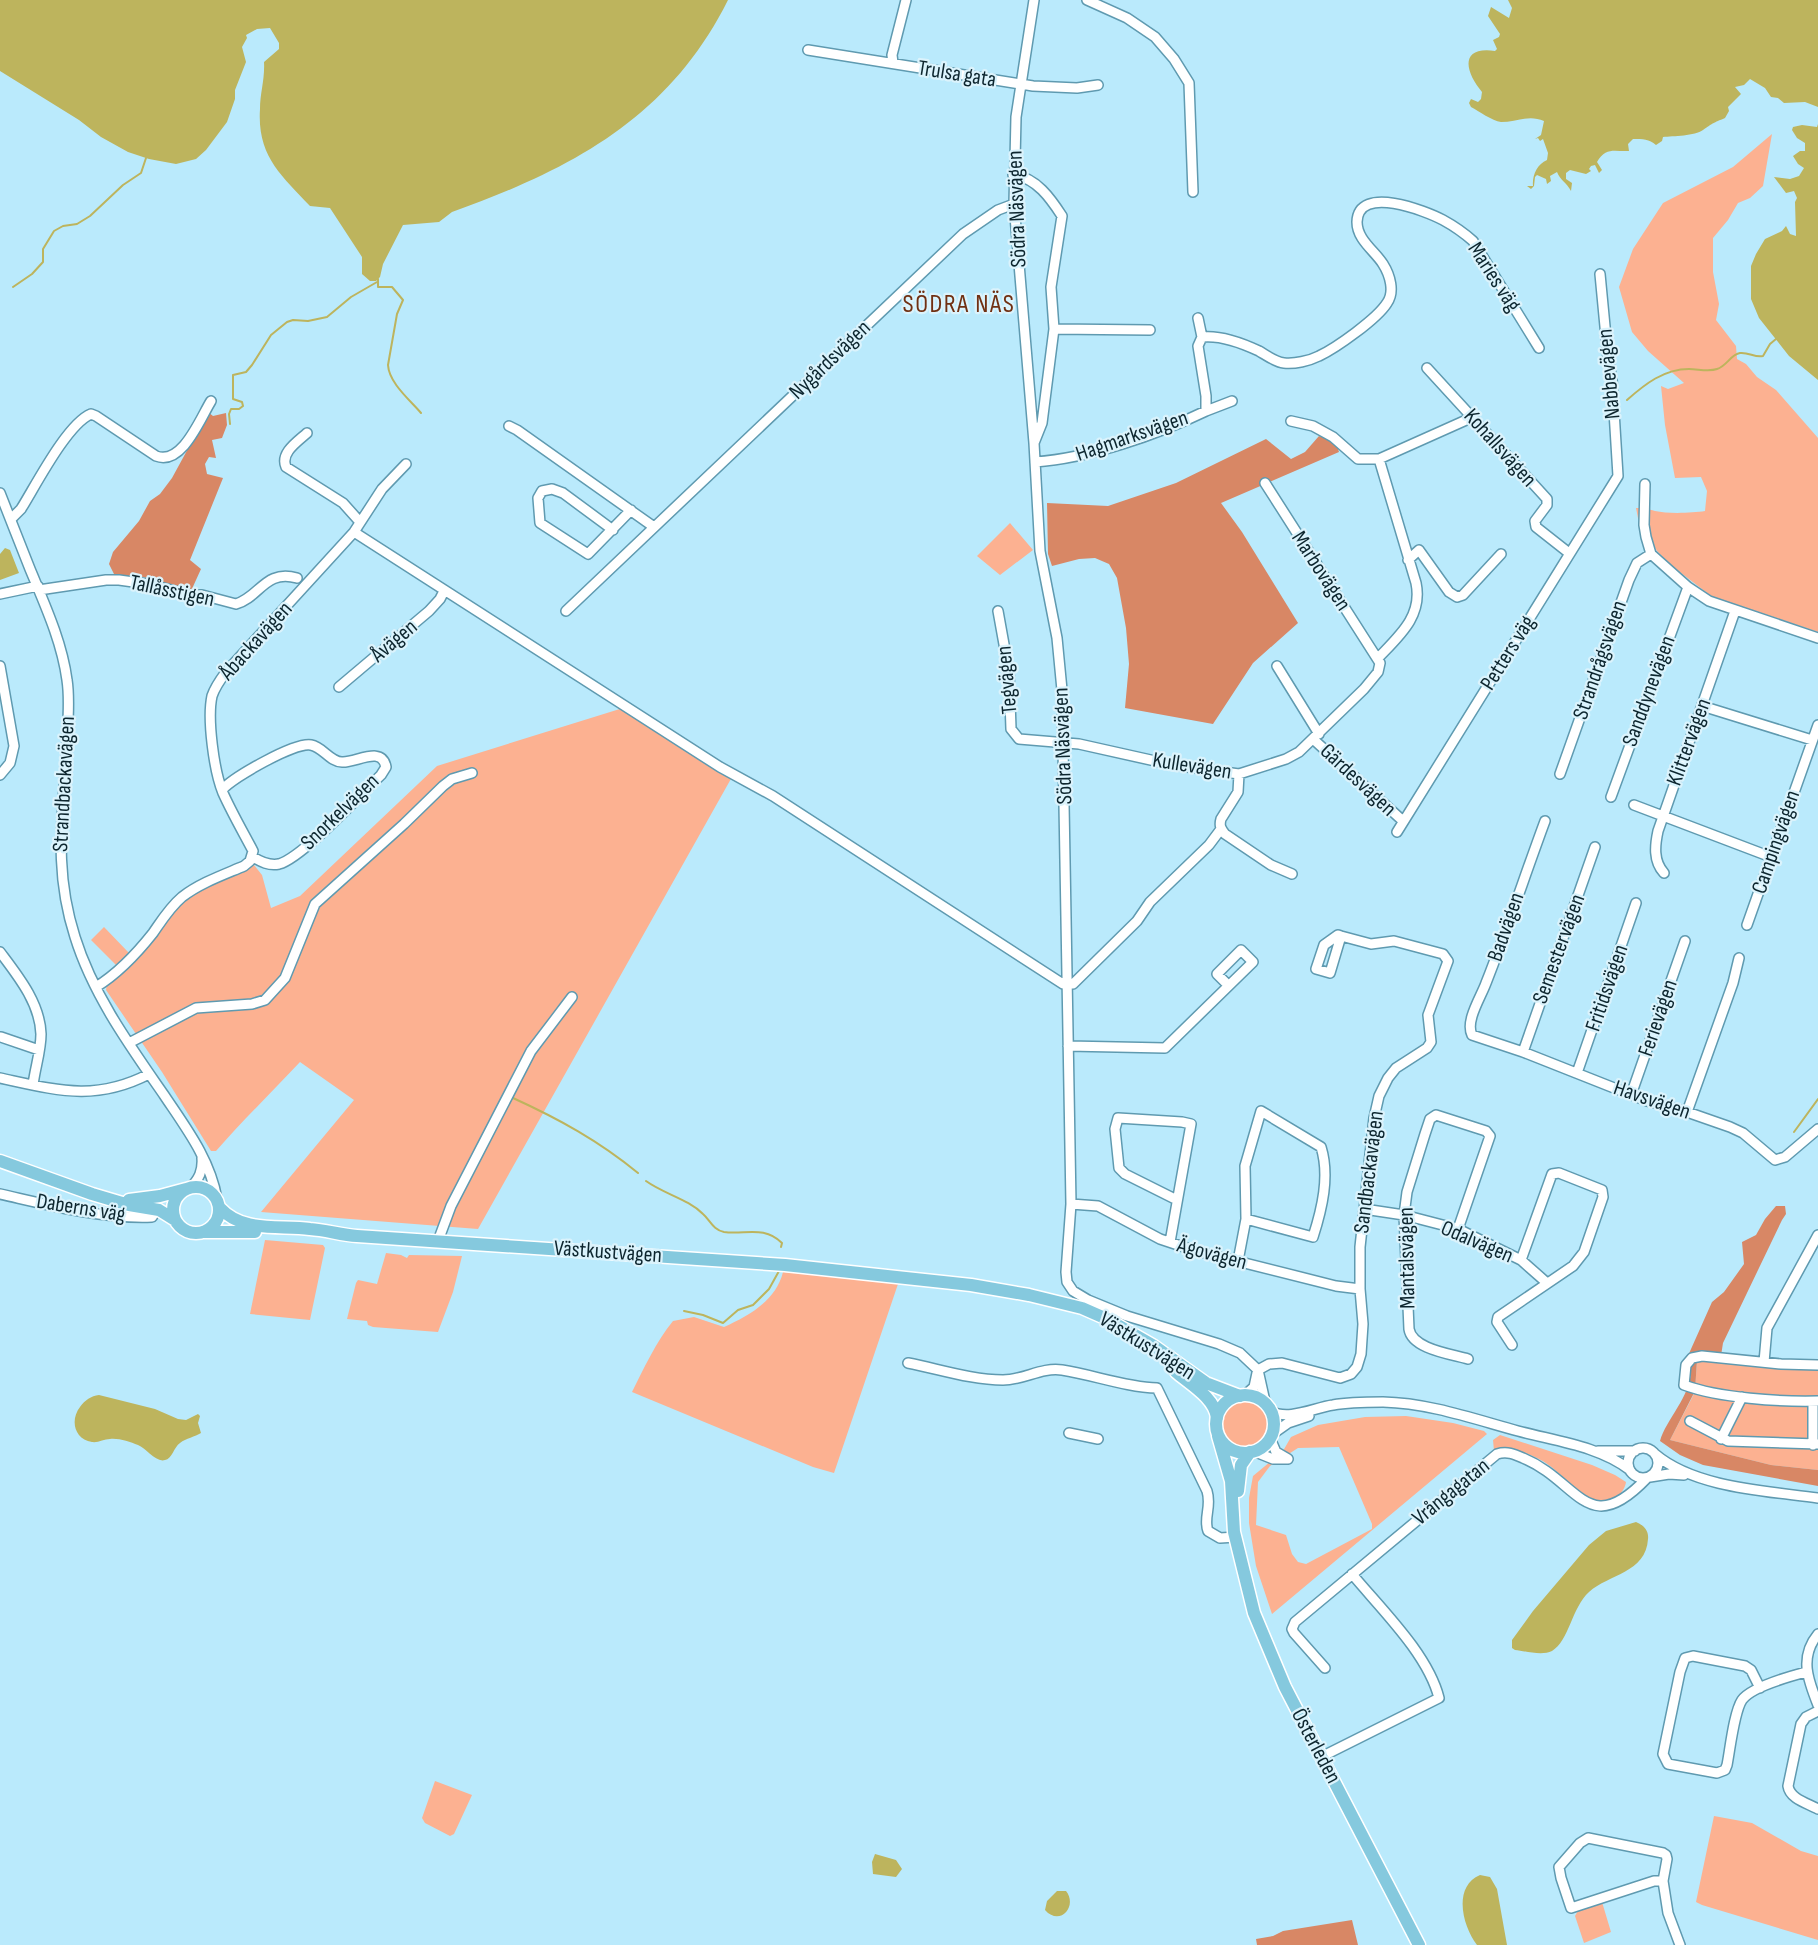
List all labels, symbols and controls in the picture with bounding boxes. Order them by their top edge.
street label: Trulsa gata [916,55,998,93]
street label: Södra Näsvägen [1001,150,1033,268]
street label: Maries väg [1462,237,1527,317]
district label: SÖDRA NÄS [903,289,1015,320]
street label: Nygårdsvägen [784,315,876,405]
street label: Nabbevägen [1592,328,1626,420]
street label: Kohallsvägen [1458,403,1542,493]
street label: Hagmarksvägen [1072,404,1192,468]
street label: Marbovägen [1285,526,1357,616]
street label: Tallåsstigen [127,569,217,613]
street label: Åbackavägen [213,596,298,687]
street label: Strandrågsvägen [1567,597,1633,723]
street label: Petters väg [1475,610,1542,695]
street label: Åvägen [364,614,423,669]
street label: Sanddynevägen [1617,632,1681,750]
street label: Tegvägen [991,645,1023,715]
street label: Södra Näsvägen [1047,687,1079,805]
street label: Klittervägen [1661,695,1717,789]
street label: Strandbackavägen [47,715,81,853]
street label: Gärdesvägen [1314,738,1402,822]
street label: Kullevägen [1151,746,1233,786]
street label: Snorkelvägen [295,768,385,856]
street label: Campingvägen [1746,787,1806,897]
street label: Badvägen [1482,889,1530,965]
street label: Semestervägen [1527,891,1591,1007]
street label: Fritidsvägen [1580,941,1634,1035]
street label: Ferievägen [1632,976,1684,1060]
street label: Havsvägen [1610,1074,1694,1126]
street label: Sandbackavägen [1348,1109,1390,1235]
street label: Daberns väg [35,1188,128,1228]
street label: Mantalsvägen [1393,1207,1421,1309]
street label: Odalvägen [1437,1215,1517,1269]
street label: Ägovägen [1173,1232,1250,1276]
street label: Västkustvägen [553,1235,663,1269]
street label: Västkustvägen [1094,1306,1200,1386]
street label: Vrångagatan [1407,1453,1495,1531]
street label: Österleden [1285,1704,1347,1788]

